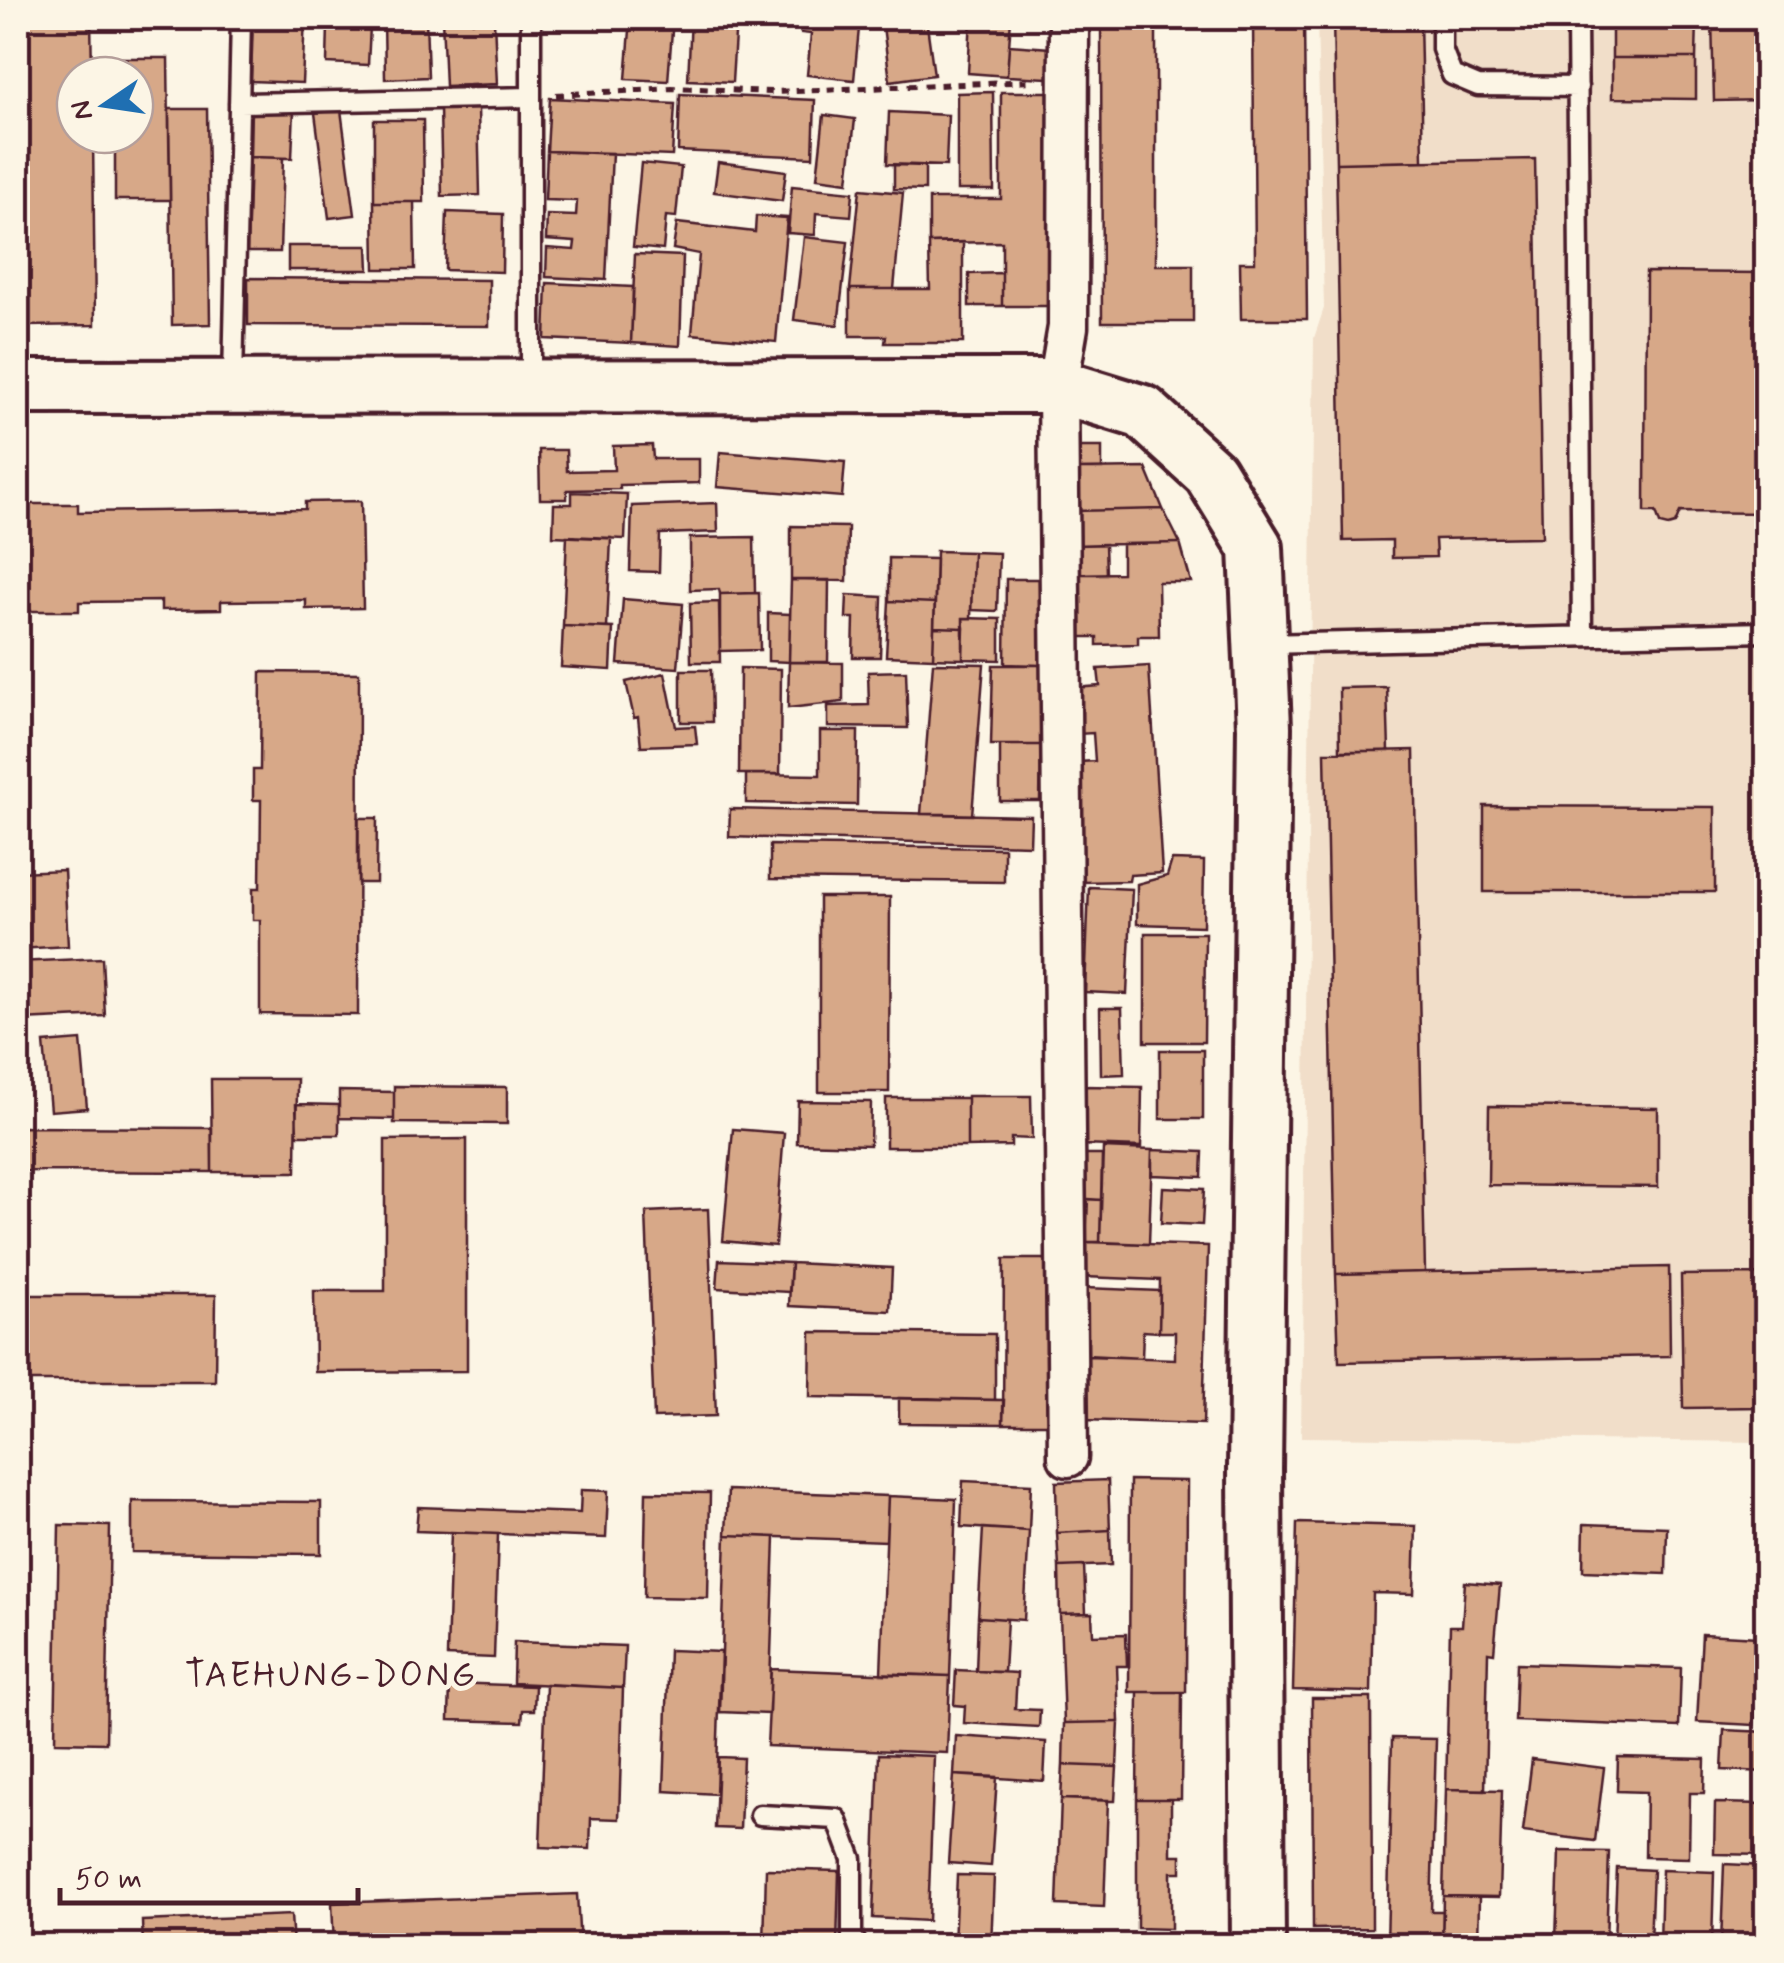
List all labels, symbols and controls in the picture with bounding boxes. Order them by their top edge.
north arrow [55,55,155,155]
text: N [63,97,103,123]
district label: TAEHUNG-DONG [185,1653,477,1699]
scale bar [60,1843,358,1905]
text: 50 m [75,1860,142,1899]

